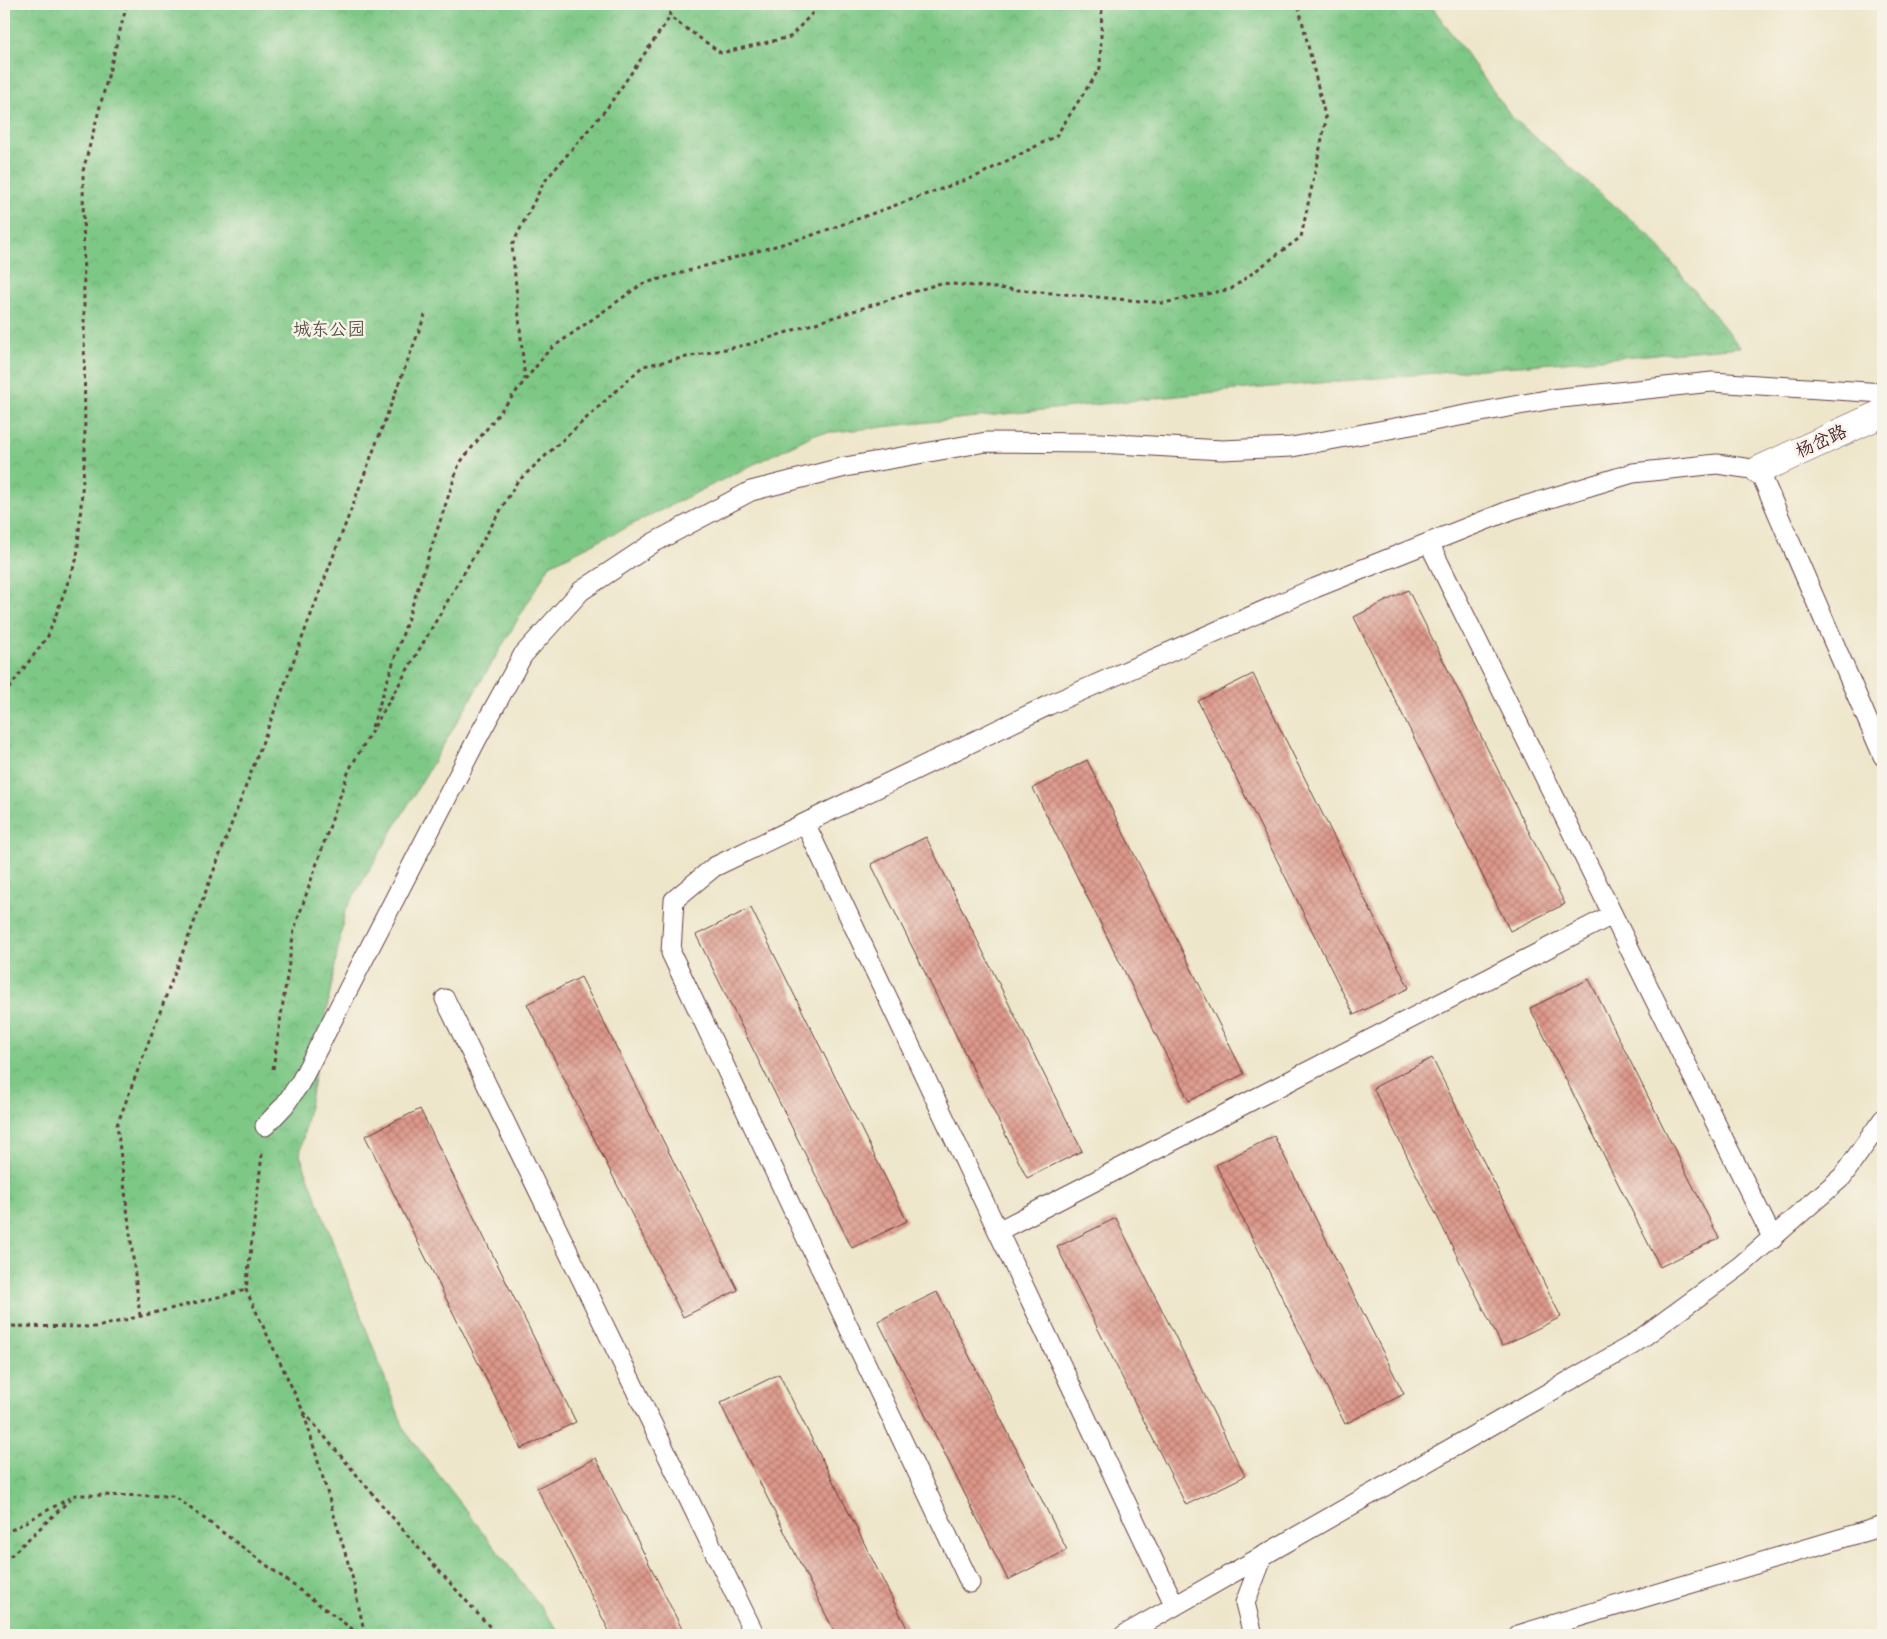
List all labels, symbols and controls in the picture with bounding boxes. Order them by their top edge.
park label: 城东公园 [293,318,365,340]
street label: 杨岔路 [1792,420,1850,462]

